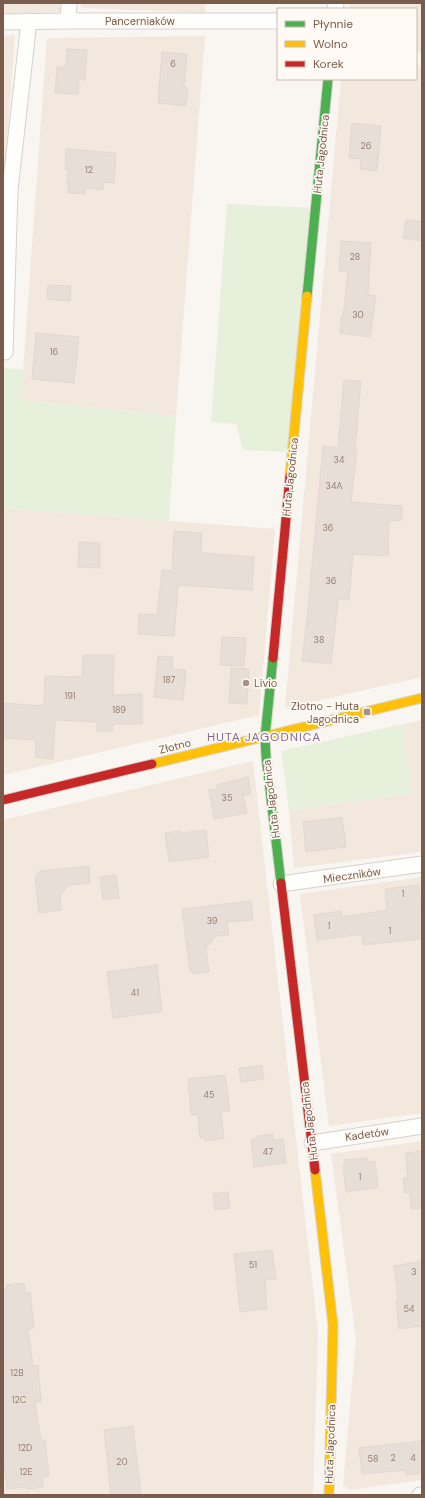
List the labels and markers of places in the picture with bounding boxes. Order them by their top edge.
place label: Livio [254,676,277,690]
marker: Livio [241,678,251,688]
place label: Złotno - Huta Jagodnica [291,699,359,726]
marker: Złotno - Huta Jagodnica [362,707,372,717]

